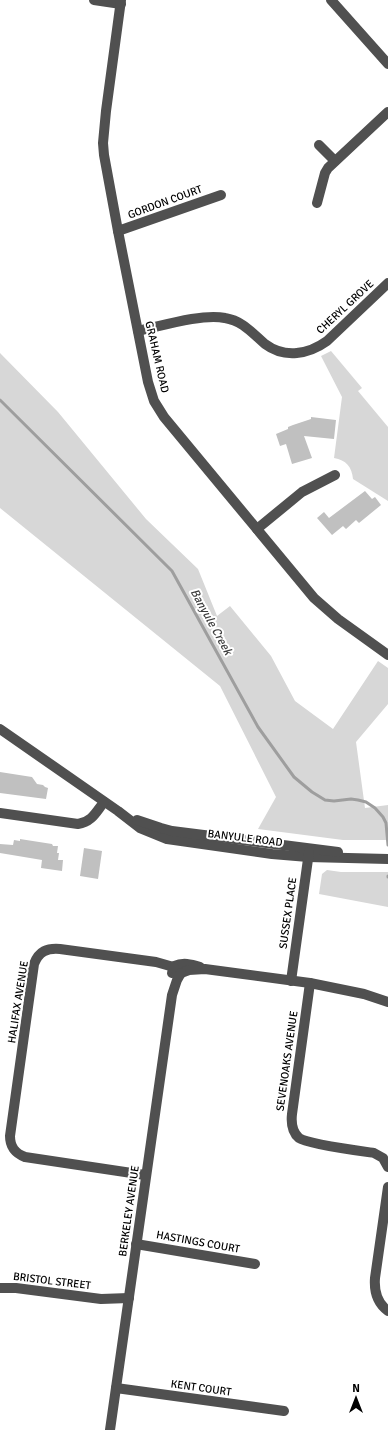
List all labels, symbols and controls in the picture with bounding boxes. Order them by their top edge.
street label: GORDON COURT [126,182,205,221]
street label: CHERYL GROVE [314,277,376,337]
street label: GRAHAM ROAD [142,320,172,394]
water label: Banyule Creek [187,586,236,659]
street label: BANYULE ROAD [207,827,283,849]
street label: SUSSEX PLACE [277,876,299,950]
street label: HALIFAX AVENUE [5,960,31,1044]
street label: SEVENOAKS AVENUE [274,1010,300,1112]
street label: BERKELEY AVENUE [116,1165,142,1257]
street label: HASTINGS COURT [155,1228,241,1256]
street label: BRISTOL STREET [12,1270,92,1292]
street label: KENT COURT [170,1377,233,1399]
north arrow [336,1378,376,1418]
text: N [352,1382,360,1395]

